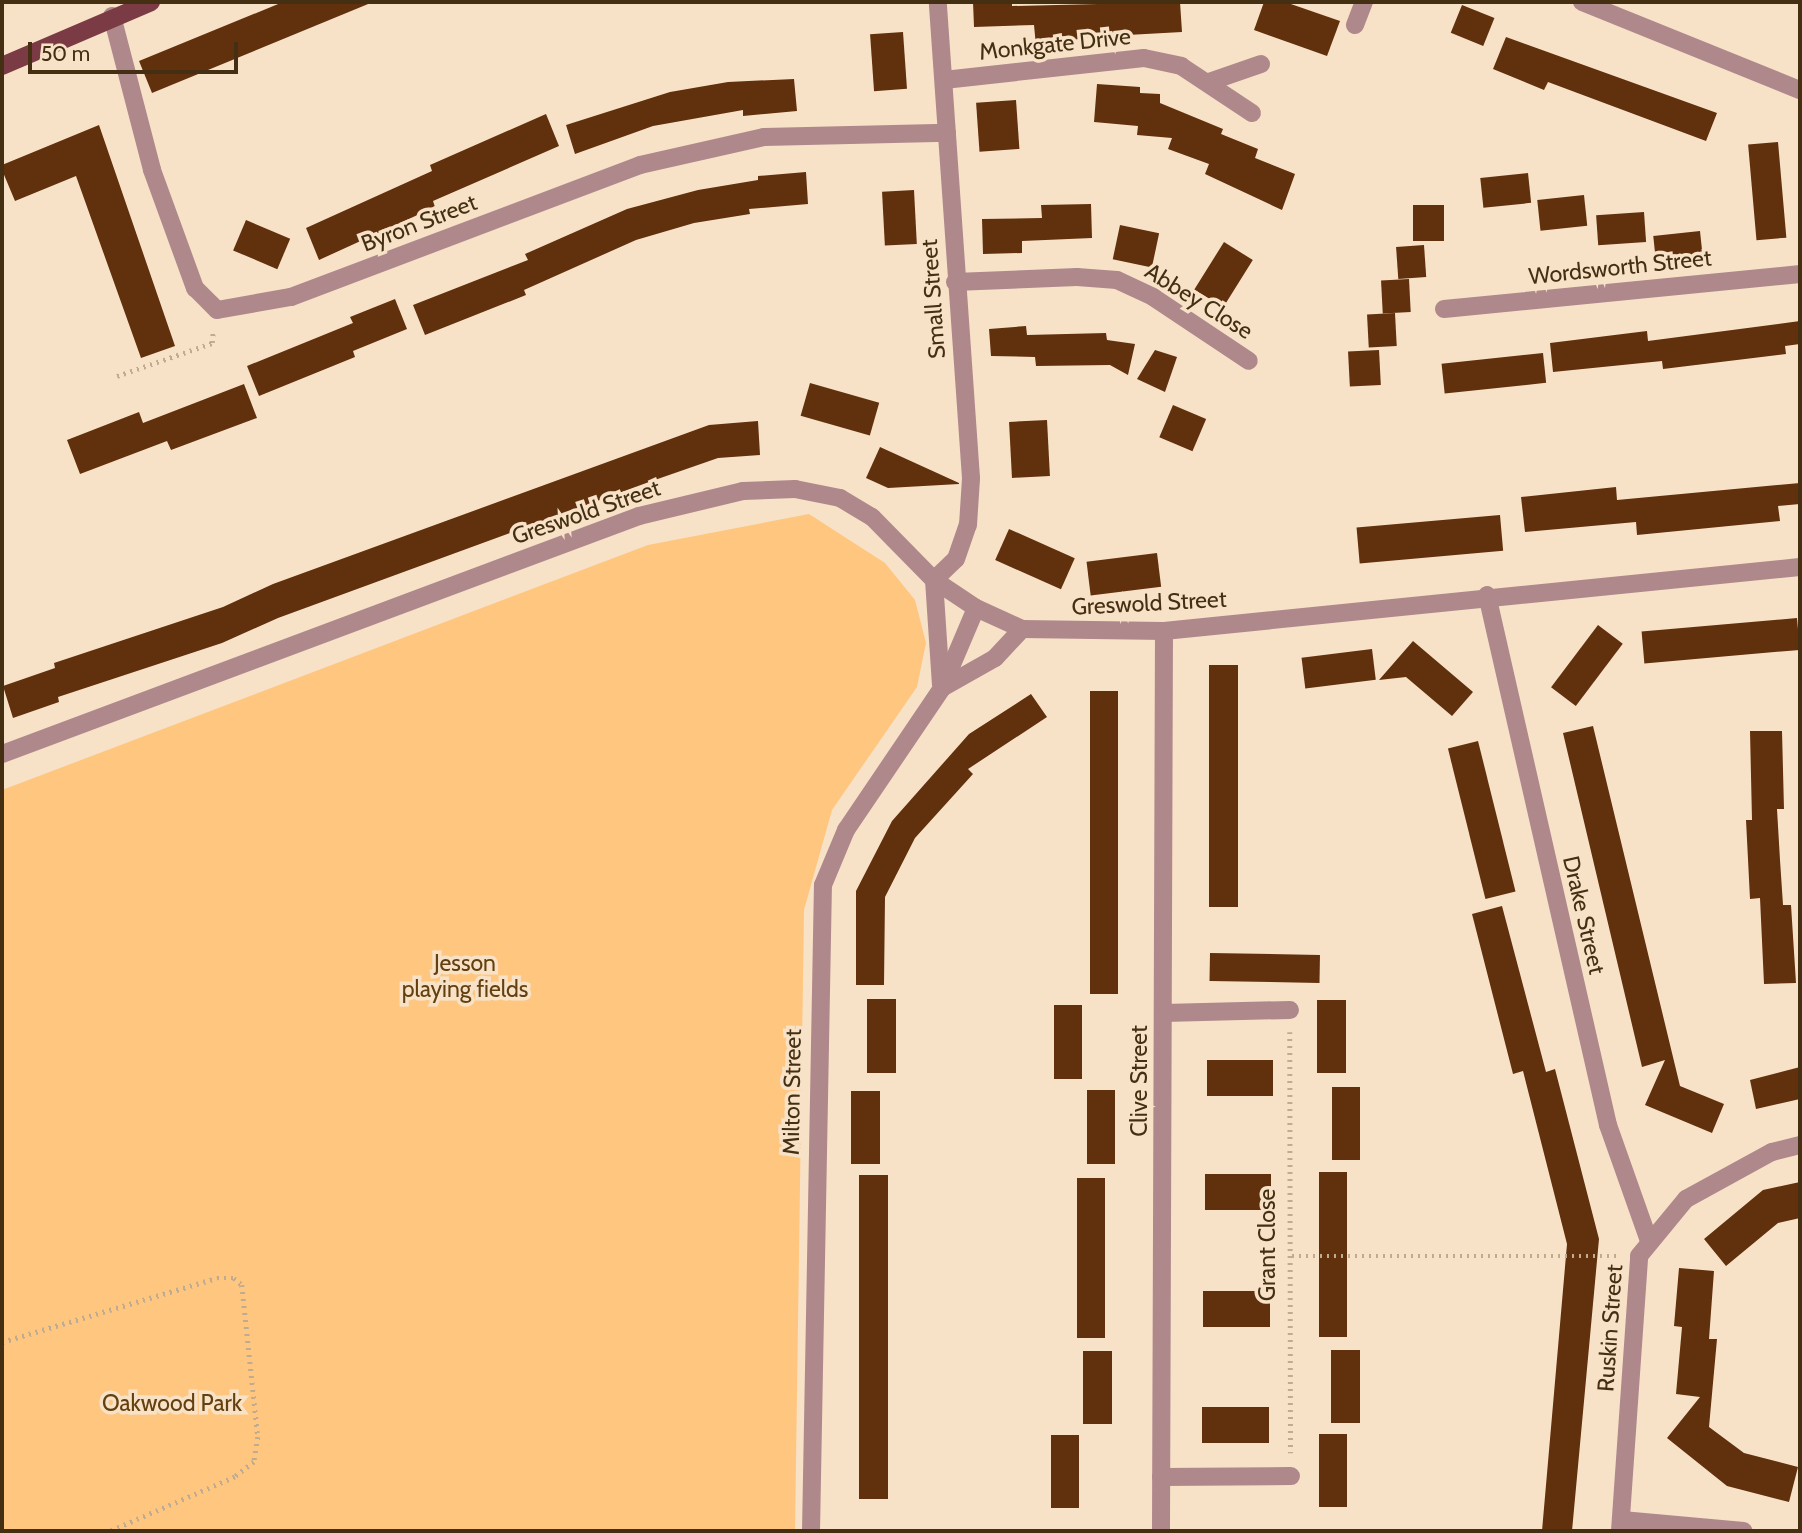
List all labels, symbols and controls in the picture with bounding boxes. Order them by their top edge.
street label: Monkgate Drive [978,22,1132,66]
scale bar [32,28,242,72]
text: 50 m [41,41,90,66]
street label: Byron Street [357,188,481,258]
street label: Small Street [915,238,951,360]
street label: Wordsworth Street [1527,244,1713,290]
street label: Abbey Close [1140,257,1258,345]
street label: Greswold Street [508,474,664,550]
street label: Greswold Street [1071,585,1227,621]
street label: Drake Street [1557,853,1611,977]
park label: Jesson playing fields [402,949,528,1003]
street label: Clive Street [1125,1025,1153,1137]
street label: Milton Street [777,1029,807,1155]
street label: Grant Close [1253,1189,1281,1301]
street label: Ruskin Street [1592,1263,1628,1393]
park label: Oakwood Park [102,1389,242,1417]

